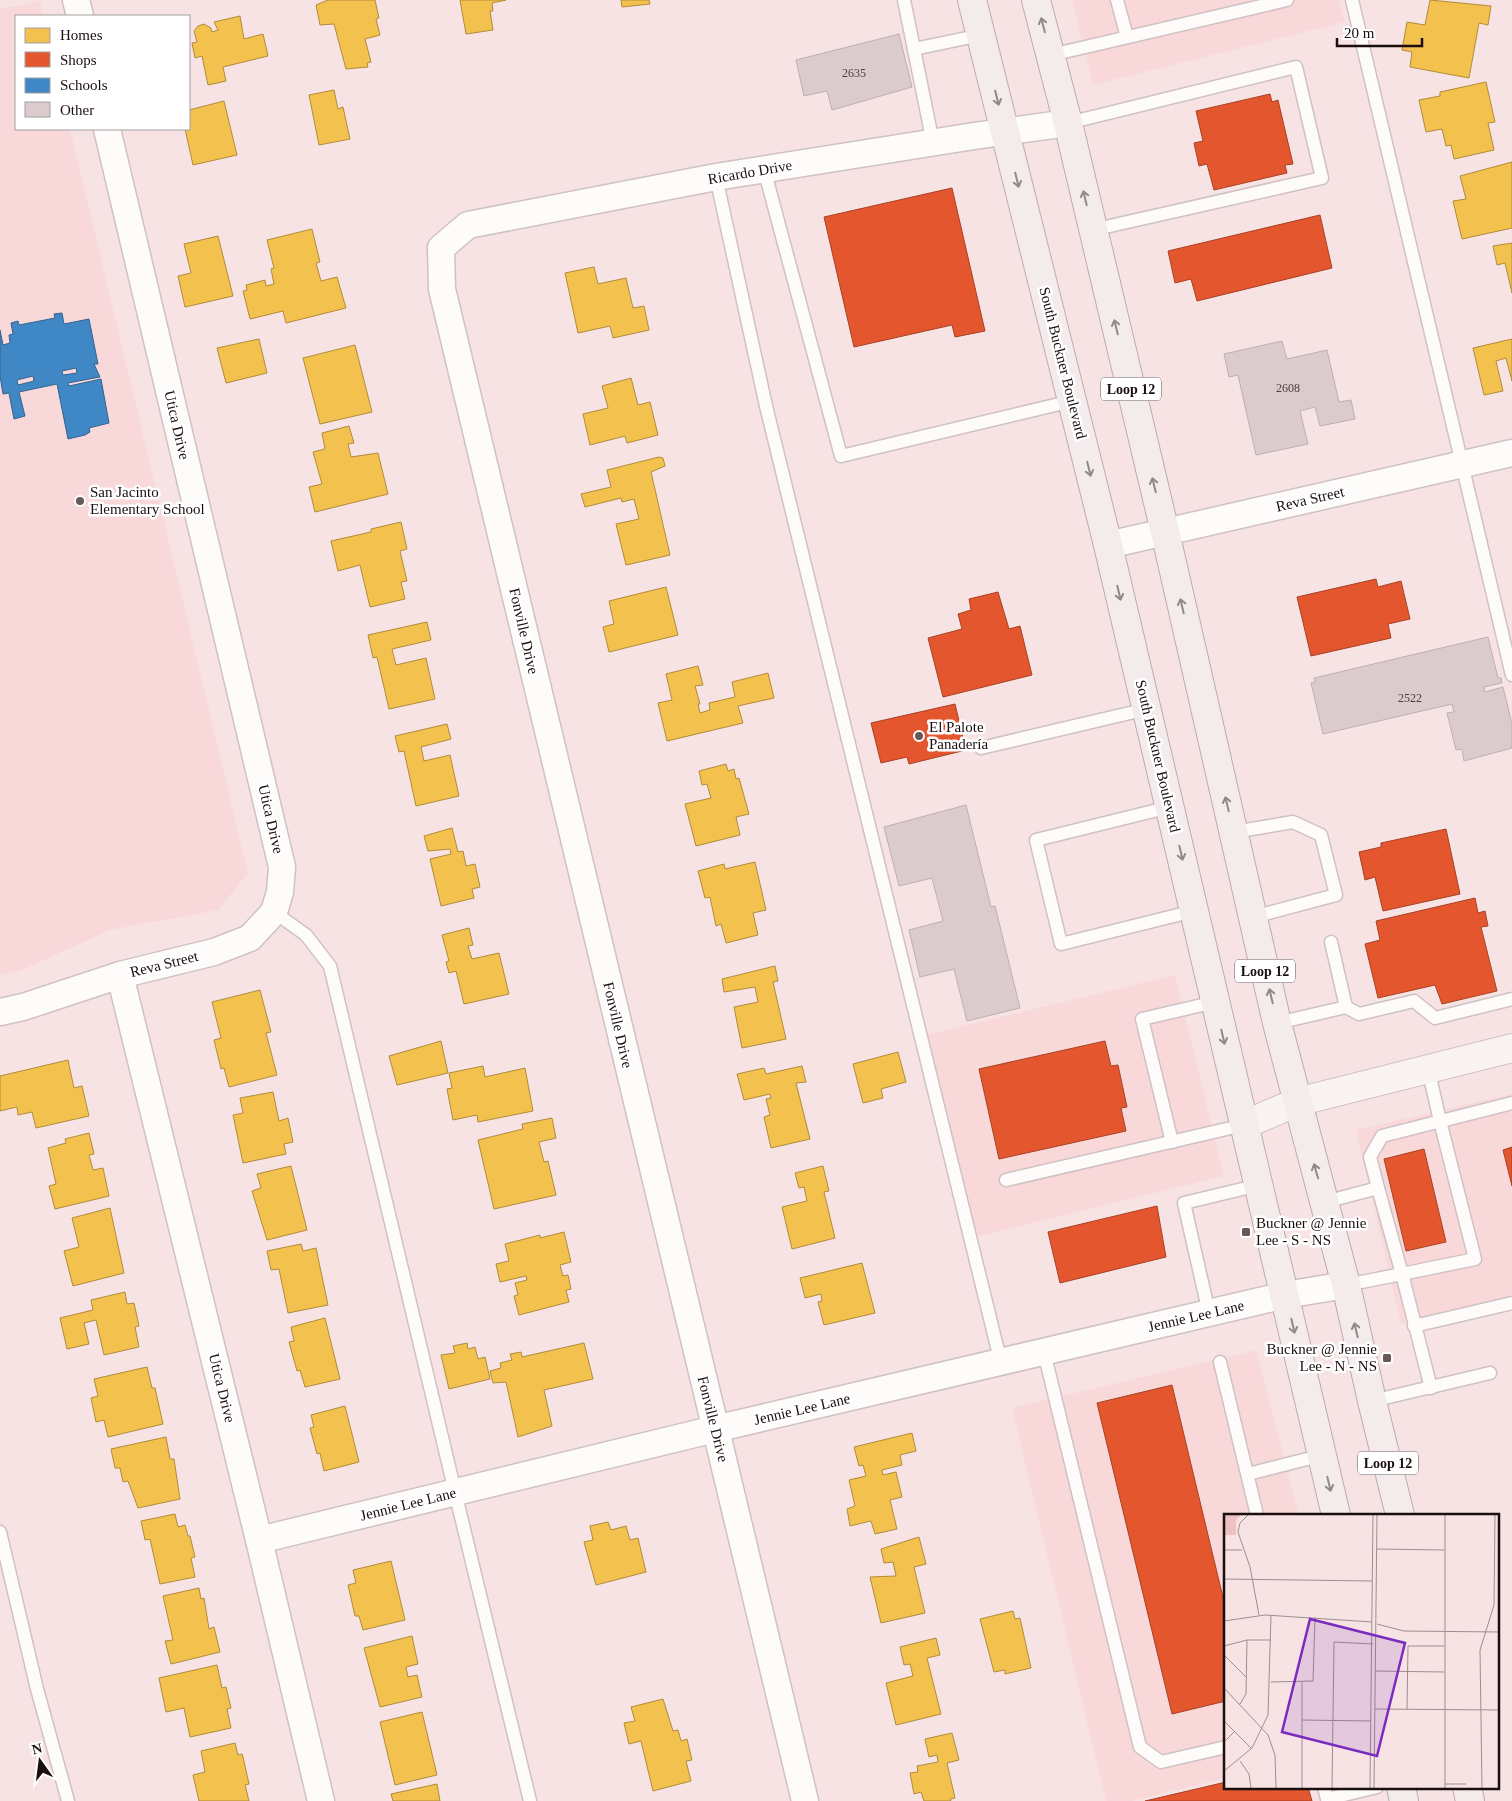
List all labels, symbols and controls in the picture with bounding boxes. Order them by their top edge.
legend [15,15,190,130]
scale bar [1337,15,1422,47]
one-way arrow [1038,18,1047,34]
text: 20 m [1344,25,1375,41]
text: Homes [60,27,103,43]
text: Shops [60,52,97,68]
house number: 2635 [842,66,866,80]
text: Schools [60,77,108,93]
one-way arrow [993,89,1002,105]
text: Other [60,102,94,118]
street label: Ricardo Drive [707,157,794,187]
one-way arrow [1013,171,1022,187]
one-way arrow [1080,190,1089,206]
street label: South Buckner Boulevard [1036,285,1090,441]
one-way arrow [1111,319,1120,335]
road number: Loop 12 [1101,378,1161,400]
house number: 2608 [1276,381,1300,395]
street label: Utica Drive [161,389,193,461]
one-way arrow [1085,461,1095,477]
one-way arrow [1149,477,1158,493]
street label: Reva Street [1274,483,1346,515]
place label: San Jacinto Elementary School [90,484,205,517]
marker: San Jacinto Elementary School [74,495,86,507]
one-way arrow [1115,584,1124,600]
street label: Fonville Drive [506,586,542,676]
one-way arrow [1177,599,1186,615]
street label: South Buckner Boulevard [1133,678,1183,834]
house number: 2522 [1398,691,1422,705]
place label: El Palote Panadería [929,719,988,752]
marker: El Palote Panadería [913,730,925,742]
street label: Utica Drive [255,783,287,855]
one-way arrow [1222,796,1231,812]
one-way arrow [1177,844,1186,860]
street label: Reva Street [128,948,200,980]
road number: Loop 12 [1235,959,1295,982]
street label: Fonville Drive [600,980,636,1070]
one-way arrow [1266,989,1275,1005]
one-way arrow [1219,1028,1228,1044]
one-way arrow [1311,1163,1320,1179]
place label: Buckner @ Jennie Lee - S - NS [1256,1215,1367,1248]
marker: Buckner @ Jennie Lee - S - NS [1240,1226,1252,1238]
street label: Jennie Lee Lane [1146,1297,1246,1335]
one-way arrow [1289,1317,1298,1333]
one-way arrow [1351,1322,1360,1338]
place label: Buckner @ Jennie Lee - N - NS [1267,1341,1377,1374]
street label: Utica Drive [206,1352,238,1424]
marker: Buckner @ Jennie Lee - N - NS [1381,1352,1393,1364]
street label: Fonville Drive [695,1374,731,1464]
street label: Jennie Lee Lane [752,1390,852,1428]
road number: Loop 12 [1358,1452,1418,1475]
one-way arrow [1325,1476,1334,1492]
street label: Jennie Lee Lane [358,1484,458,1524]
inset map [1224,1514,1500,1788]
north arrow [15,1736,65,1786]
text: N [30,1740,44,1757]

